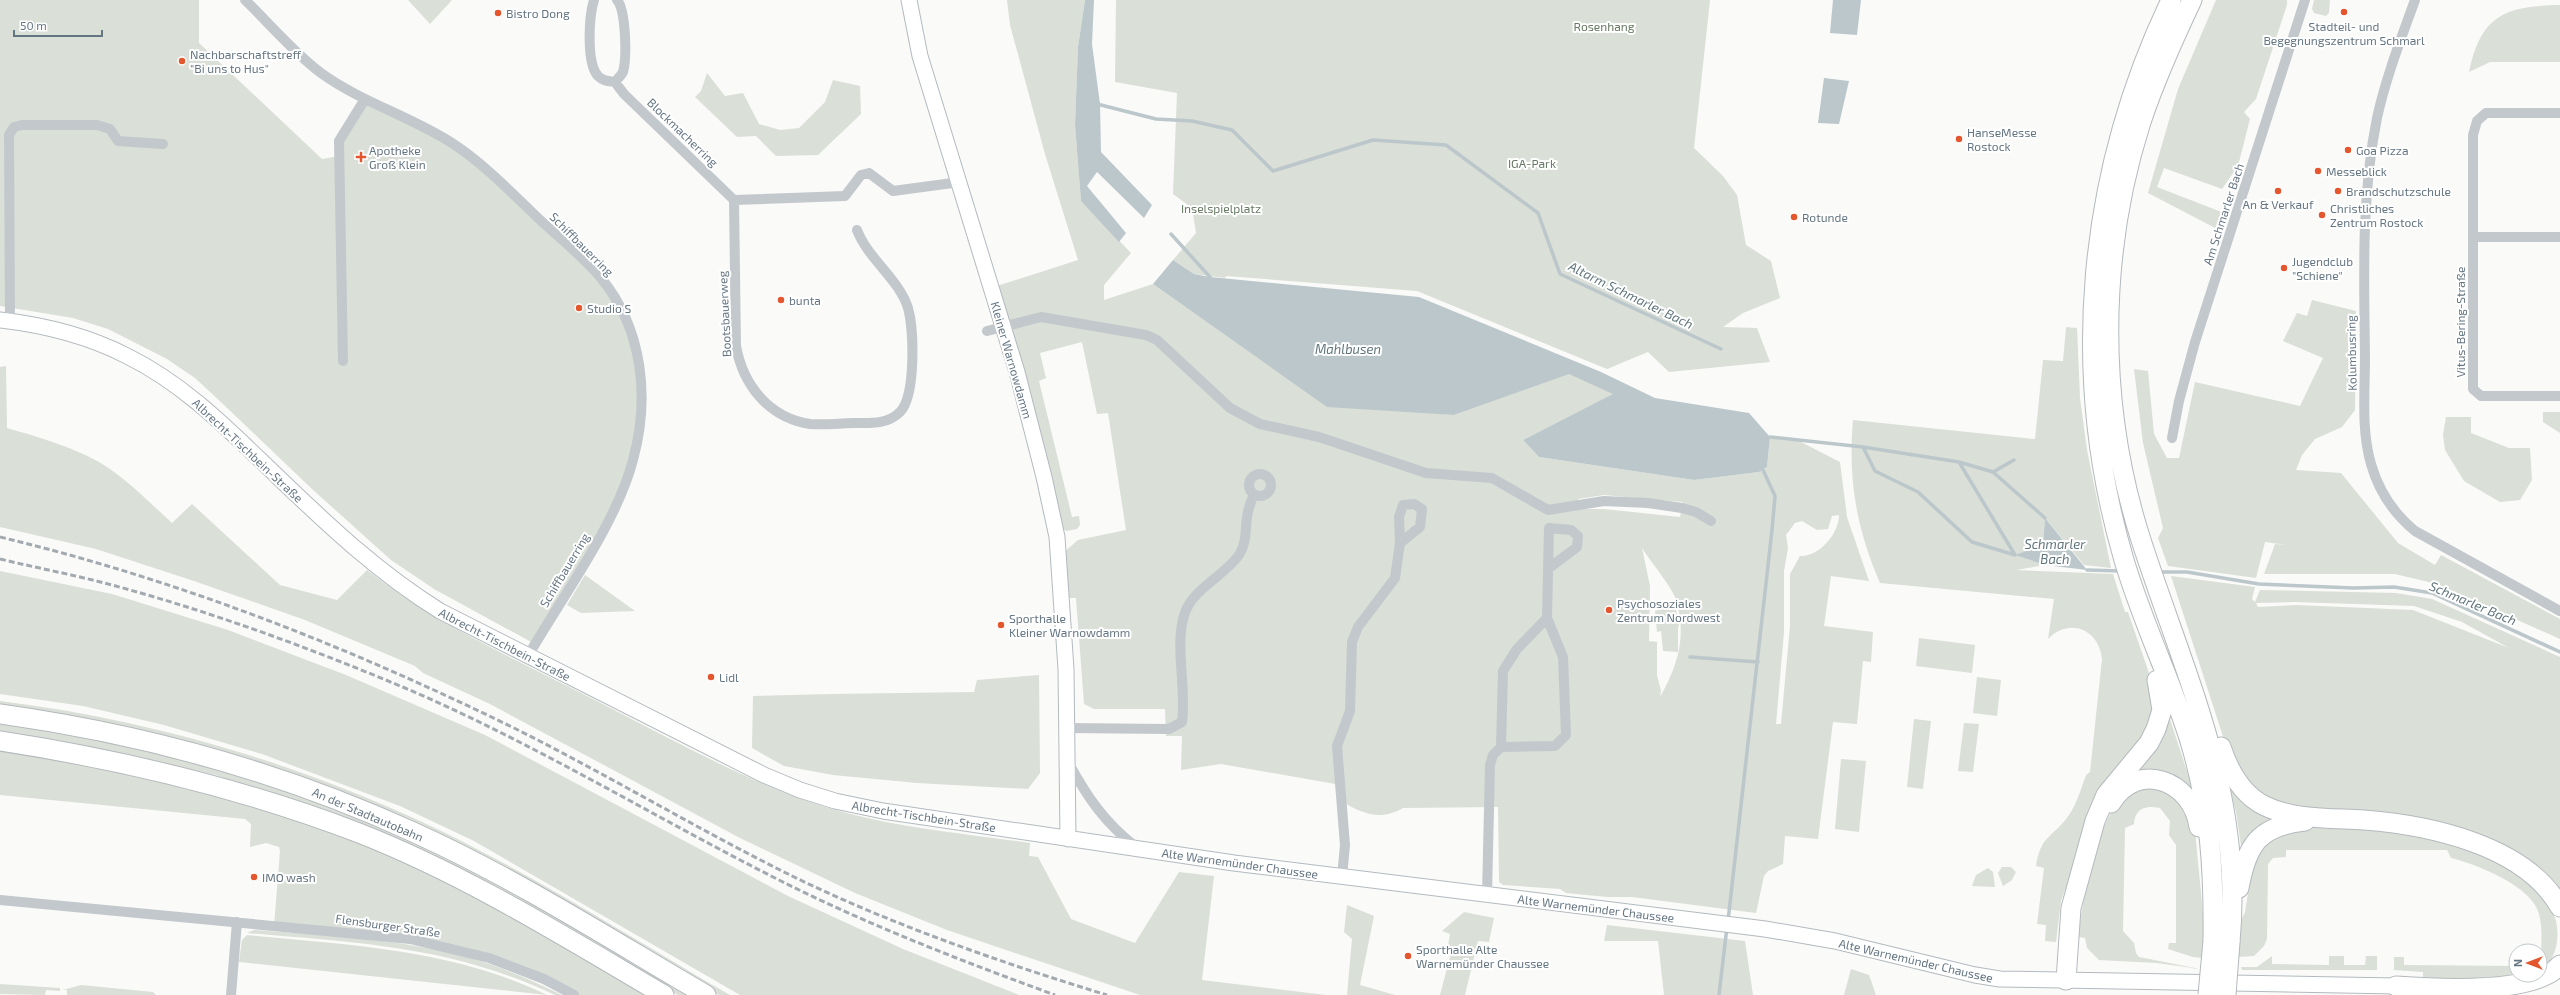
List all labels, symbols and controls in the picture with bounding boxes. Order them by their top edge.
place label: Bistro Dong [506,6,570,20]
marker: Stadteil- und Begegnungszentrum Schmarl [2339,7,2349,17]
marker: Bistro Dong [493,8,503,18]
scale bar [14,12,102,38]
text: 50 m [20,18,47,32]
park label: Rosenhang [1574,19,1635,33]
place label: Stadteil- und Begegnungszentrum Schmarl [2263,19,2425,47]
place label: Nachbarschaftstreff "Bi uns to Hus" [190,47,302,75]
marker: Nachbarschaftstreff "Bi uns to Hus" [177,56,187,66]
street label: Blockmacherring [645,95,721,169]
place label: HanseMesse Rostock [1967,125,2037,153]
marker: HanseMesse Rostock [1954,134,1964,144]
place label: Apotheke Groß Klein [369,143,426,171]
place label: Goa Pizza [2356,143,2409,157]
marker: Goa Pizza [2343,145,2353,155]
marker: Apotheke Groß Klein [356,152,366,162]
park label: IGA-Park [1508,156,1556,170]
street label: Am Schmarler Bach [2200,161,2246,267]
place label: Messeblick [2326,164,2387,178]
marker: Messeblick [2313,166,2323,176]
place label: Brandschutzschule [2346,184,2451,198]
marker: An & Verkauf [2273,186,2283,196]
marker: Brandschutzschule [2333,186,2343,196]
place label: An & Verkauf [2243,197,2314,211]
park label: Inselspielplatz [1181,201,1261,215]
place label: Christliches Zentrum Rostock [2330,201,2423,229]
street label: Schiffbauerring [547,209,617,279]
place label: Rotunde [1802,210,1848,224]
marker: Christliches Zentrum Rostock [2317,210,2327,220]
marker: Rotunde [1789,212,1799,222]
place label: Jugendclub "Schiene" [2292,254,2353,282]
water label: Altarm Schmarler Bach [1565,257,1696,332]
marker: Jugendclub "Schiene" [2279,263,2289,273]
street label: Vitus-Bering-Straße [2453,267,2467,377]
street label: Bootsbauerweg [715,270,733,357]
place label: bunta [789,293,821,307]
marker: bunta [776,295,786,305]
street label: Kleiner Warnowdamm [989,300,1035,420]
place label: Studio S [587,301,631,315]
marker: Studio S [574,303,584,313]
street label: Kolumbusring [2343,315,2359,391]
water label: Mahlbusen [1315,341,1381,357]
street label: Albrecht-Tischbein-Straße [190,395,306,505]
street label: Schiffbauerring [536,530,592,610]
water label: Schmarler Bach [2024,536,2086,567]
water label: Schmarler Bach [2427,577,2519,629]
place label: Psychosoziales Zentrum Nordwest [1617,596,1721,624]
street label: Albrecht-Tischbein-Straße [437,605,573,683]
marker: Psychosoziales Zentrum Nordwest [1604,605,1614,615]
place label: Sporthalle Kleiner Warnowdamm [1009,611,1130,639]
marker: Sporthalle Kleiner Warnowdamm [996,620,1006,630]
place label: Lidl [719,670,739,684]
marker: Lidl [706,672,716,682]
street label: An der Stadtautobahn [310,784,426,844]
street label: Albrecht-Tischbein-Straße [851,798,997,834]
street label: Alte Warnemünder Chaussee [1161,845,1319,881]
place label: IMO wash [262,870,316,884]
marker: IMO wash [249,872,259,882]
street label: Alte Warnemünder Chaussee [1517,891,1675,925]
street label: Flensburger Straße [335,911,441,939]
street label: Alte Warnemünder Chaussee [1838,935,1994,985]
place label: Sporthalle Alte Warnemünder Chaussee [1416,942,1549,970]
north arrow [2508,943,2548,983]
marker: Sporthalle Alte Warnemünder Chaussee [1403,951,1413,961]
text: N [2511,959,2524,967]

